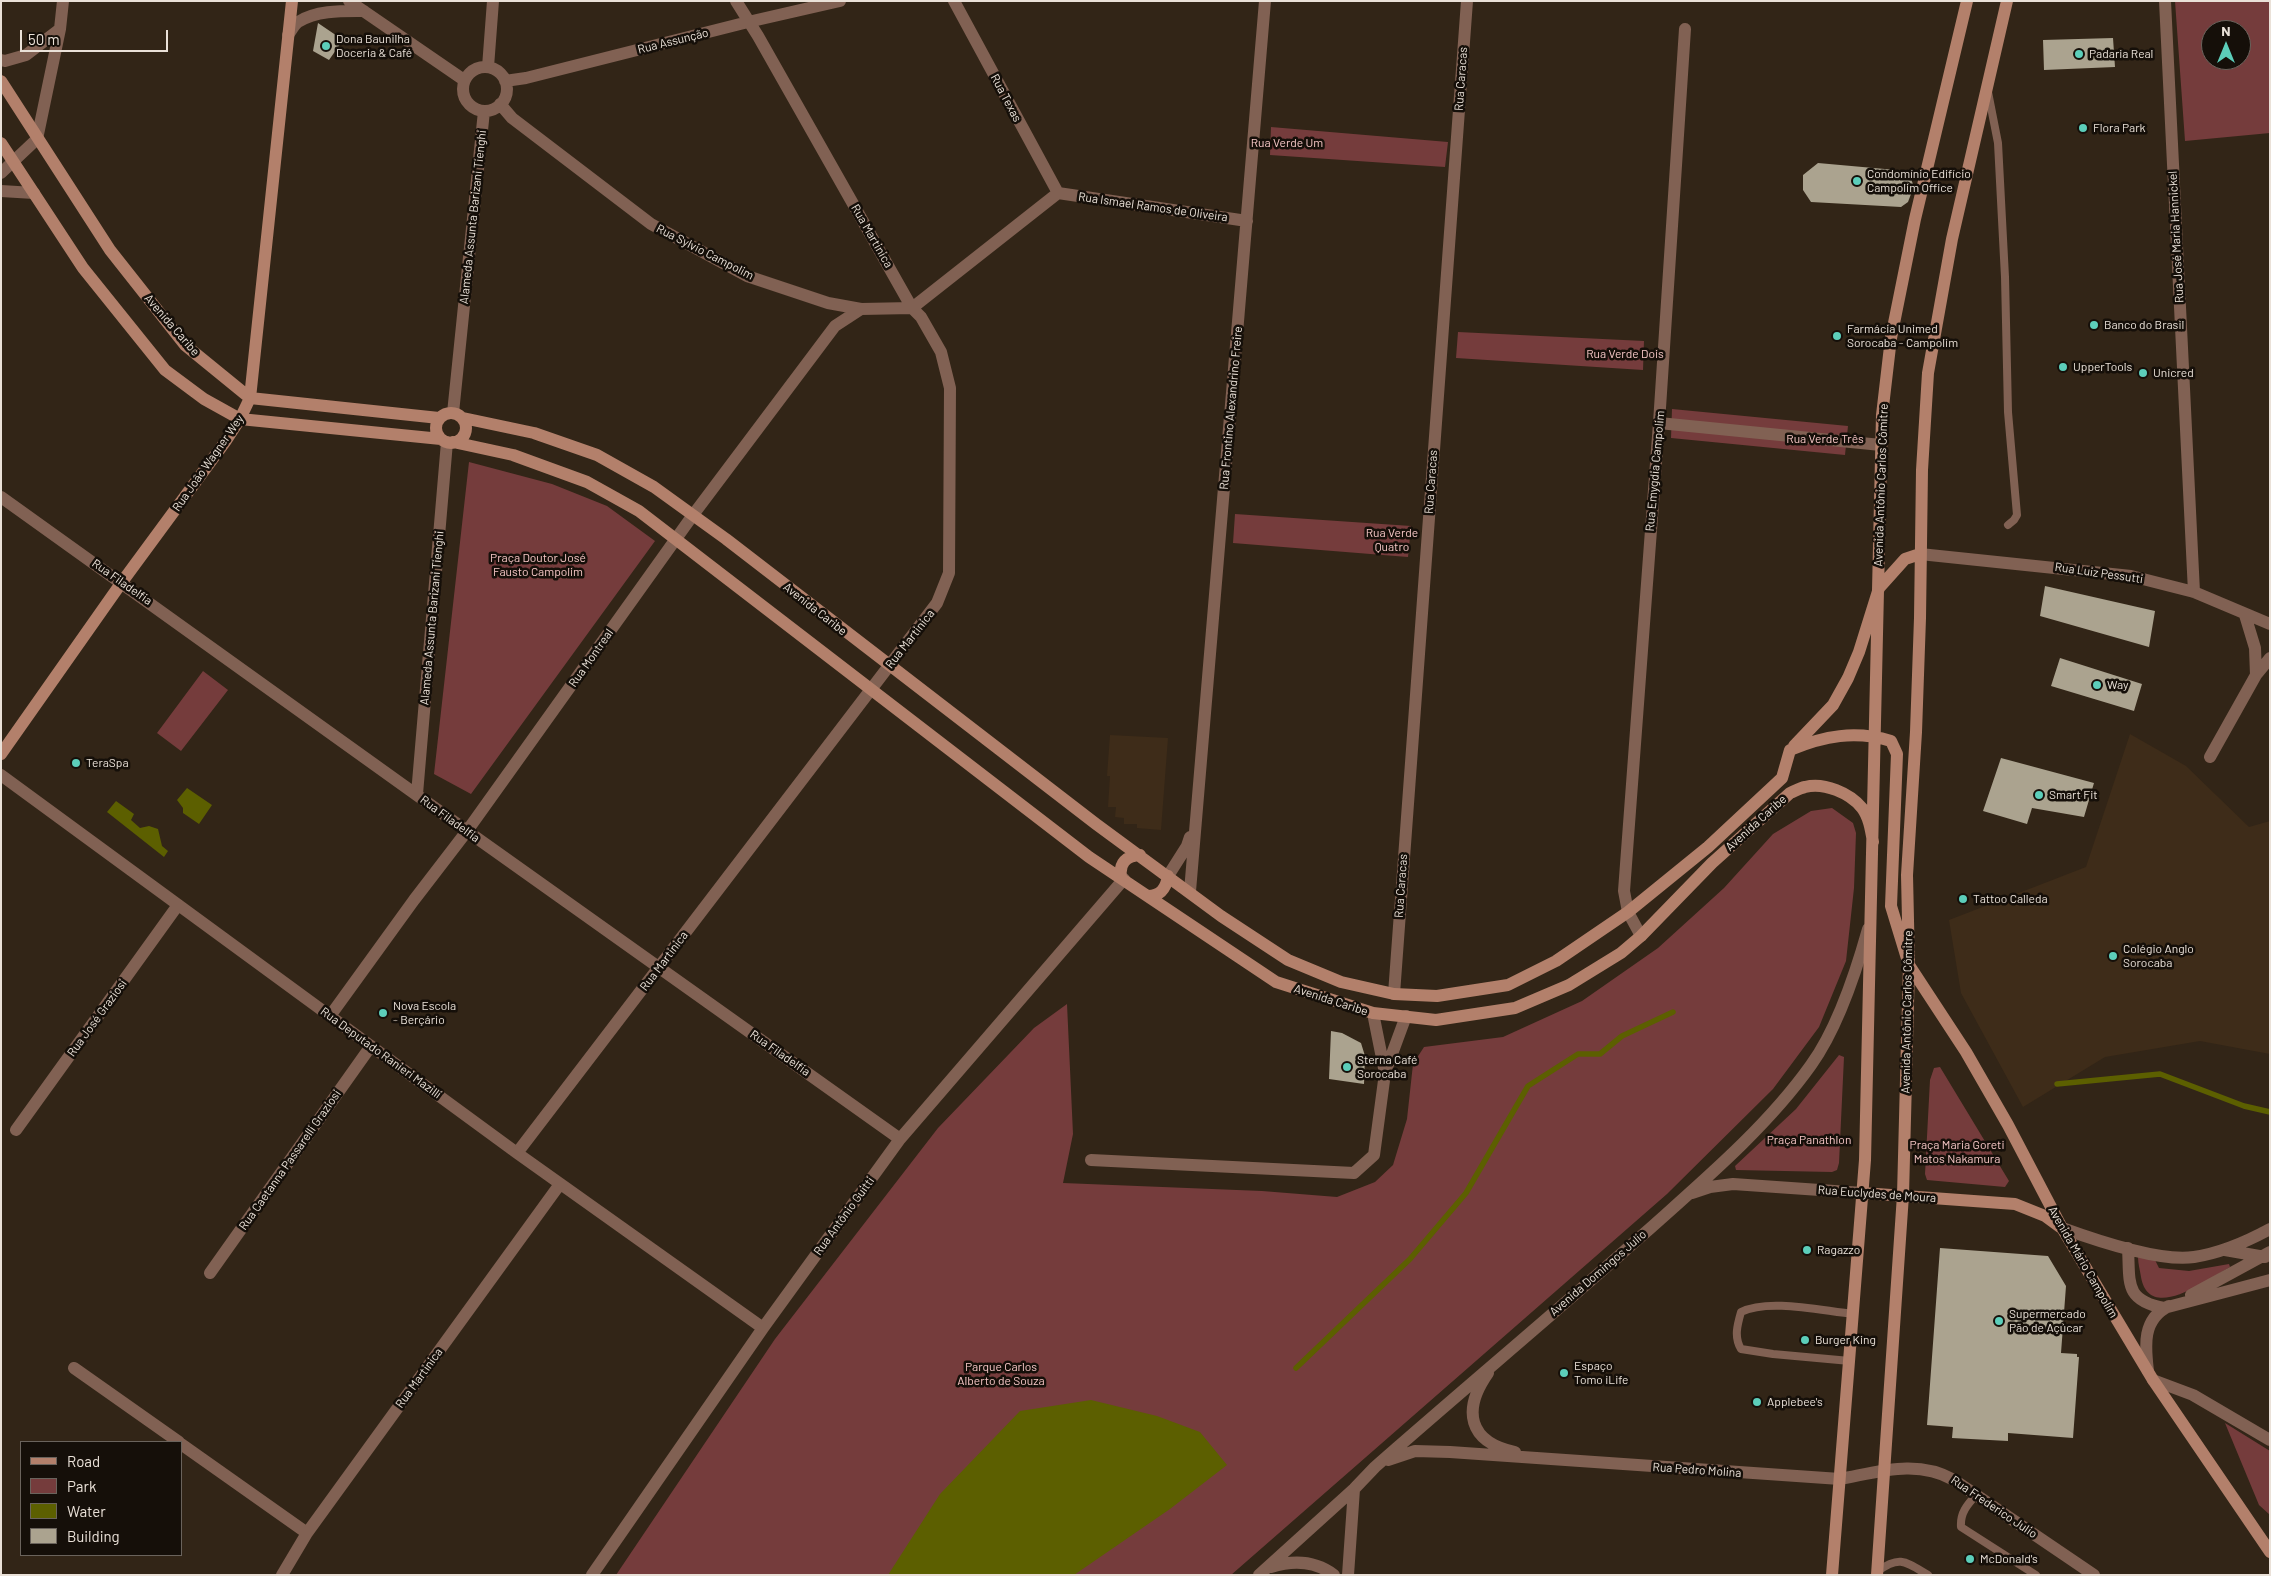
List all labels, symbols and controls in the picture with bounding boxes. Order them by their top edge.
scale bar [22,20,170,52]
north arrow [2201,20,2251,70]
text: N [2221,22,2231,39]
street label: Rua Assunção [636,25,710,57]
text: 50 m [28,30,60,48]
place label: Dona Baunilha Doceria & Café [336,32,412,60]
marker: Dona Baunilha Doceria & Café [320,40,332,52]
street label: Rua Caracas [1452,46,1470,112]
place label: Padaria Real [2089,47,2153,61]
marker: Padaria Real [2073,48,2085,60]
street label: Rua Texas [987,72,1025,124]
place label: Flora Park [2093,121,2146,135]
marker: Flora Park [2077,122,2089,134]
street label: Alameda Assunta Barizani Tienghi [457,129,489,305]
park label: Rua Verde Um [1251,136,1323,150]
place label: Condomínio Edifício Campolim Office [1867,167,1971,195]
street label: Rua José Maria Hannickel [2165,171,2187,303]
marker: Condomínio Edifício Campolim Office [1851,175,1863,187]
street label: Rua Ismael Ramos de Oliveira [1077,189,1229,225]
street label: Rua Martinica [848,202,896,270]
street label: Rua Sylvio Campolim [654,221,756,283]
street label: Avenida Caribe [141,291,203,359]
place label: Banco do Brasil [2104,318,2184,332]
marker: Banco do Brasil [2088,319,2100,331]
place label: Farmácia Unimed Sorocaba - Campolim [1847,322,1958,350]
street label: Rua Frontino Alexandrino Freire [1217,326,1245,490]
marker: Farmácia Unimed Sorocaba - Campolim [1831,330,1843,342]
park label: Rua Verde Dois [1586,347,1664,361]
place label: UpperTools [2073,360,2132,374]
marker: UpperTools [2057,361,2069,373]
place label: Unicred [2153,366,2194,380]
marker: Unicred [2137,367,2149,379]
street label: Avenida Antônio Carlos Cômitre [1871,403,1891,567]
street label: Rua Emygdia Campolim [1643,410,1667,532]
street label: Rua João Wagner Wey [169,412,247,514]
park label: Rua Verde Três [1786,432,1864,446]
street label: Rua Caracas [1422,449,1440,515]
park label: Rua Verde Quatro [1366,526,1418,554]
street label: Alameda Assunta Barizani Tienghi [417,530,447,706]
park label: Praça Doutor José Fausto Campolim [490,551,586,579]
street label: Rua Filadelfia [89,556,155,608]
street label: Rua Luiz Pessutti [2054,560,2144,586]
street label: Avenida Caribe [780,580,850,638]
street label: Rua Martinica [883,607,937,671]
street label: Rua Montreal [566,626,616,690]
place label: Way [2107,678,2129,692]
marker: Way [2091,679,2103,691]
place label: TeraSpa [86,756,129,770]
marker: TeraSpa [70,757,82,769]
place label: Smart Fit [2049,788,2098,802]
marker: Smart Fit [2033,789,2045,801]
street label: Avenida Caribe [1723,792,1789,854]
street label: Rua Filadelfia [417,793,483,845]
street label: Rua Caracas [1392,853,1410,919]
place label: Tattoo Calleda [1973,892,2048,906]
marker: Tattoo Calleda [1957,893,1969,905]
street label: Rua Martinica [637,928,691,994]
street label: Avenida Antônio Carlos Cômitre [1898,930,1916,1094]
place label: Colégio Anglo Sorocaba [2123,942,2194,970]
marker: Colégio Anglo Sorocaba [2107,950,2119,962]
street label: Rua José Graziosi [64,977,130,1059]
street label: Avenida Caribe [1292,981,1370,1019]
place label: Nova Escola - Berçário [393,999,456,1027]
street label: Rua Deputado Ranieri Mazilli [318,1004,444,1102]
marker: Nova Escola - Berçário [377,1007,389,1019]
street label: Rua Filadelfia [747,1027,813,1079]
place label: Sterna Café Sorocaba [1357,1053,1417,1081]
marker: Sterna Café Sorocaba [1341,1061,1353,1073]
street label: Rua Caetanna Passarelli Graziosi [236,1087,344,1233]
park label: Praça Panathlon [1767,1133,1851,1147]
park label: Praça Maria Goreti Matos Nakamura [1910,1138,2004,1166]
street label: Rua Antônio Guitti [811,1174,877,1258]
street label: Rua Euclydes de Moura [1817,1183,1937,1205]
street label: Avenida Mário Campolim [2045,1204,2121,1320]
street label: Avenida Domingos Julio [1547,1227,1649,1319]
place label: Ragazzo [1817,1243,1860,1257]
marker: Ragazzo [1801,1244,1813,1256]
place label: Supermercado Pão de Açúcar [2009,1307,2086,1335]
marker: Supermercado Pão de Açúcar [1993,1315,2005,1327]
place label: Burger King [1815,1333,1876,1347]
marker: Burger King [1799,1334,1811,1346]
street label: Rua Martinica [392,1345,446,1411]
place label: Espaço Tomo iLife [1574,1359,1628,1387]
park label: Parque Carlos Alberto de Souza [957,1360,1045,1388]
marker: Espaço Tomo iLife [1558,1367,1570,1379]
place label: Applebee's [1767,1395,1823,1409]
marker: Applebee's [1751,1396,1763,1408]
legend [20,1441,182,1556]
text: Road [67,1452,100,1470]
street label: Rua Pedro Molina [1652,1460,1742,1480]
street label: Rua Frederico Julio [1948,1473,2040,1541]
text: Park [67,1477,96,1495]
text: Water [67,1502,106,1520]
text: Building [67,1527,120,1545]
place label: McDonald's [1980,1552,2038,1566]
marker: McDonald's [1964,1553,1976,1565]

